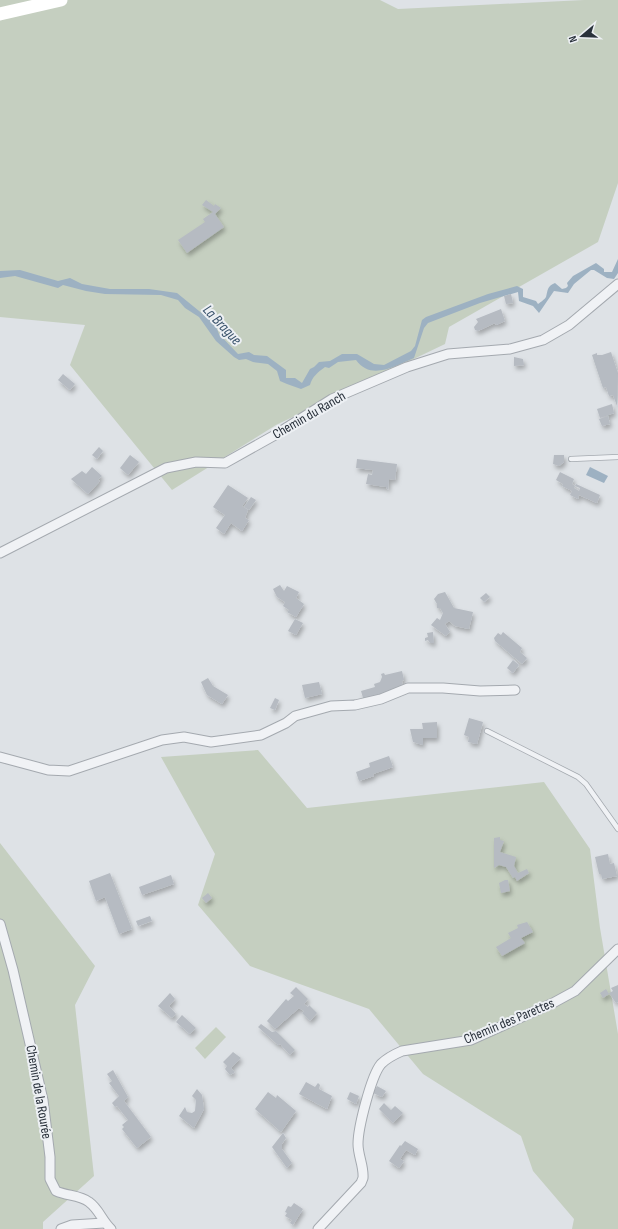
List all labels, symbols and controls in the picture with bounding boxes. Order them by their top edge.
north arrow [562,16,602,56]
text: N [566,34,580,44]
water label: La Brague [199,301,246,349]
street label: Chemin du Ranch [270,387,348,443]
street label: Chemin des Parettes [461,994,557,1048]
street label: Chemin de la Rourée [22,1044,56,1140]

